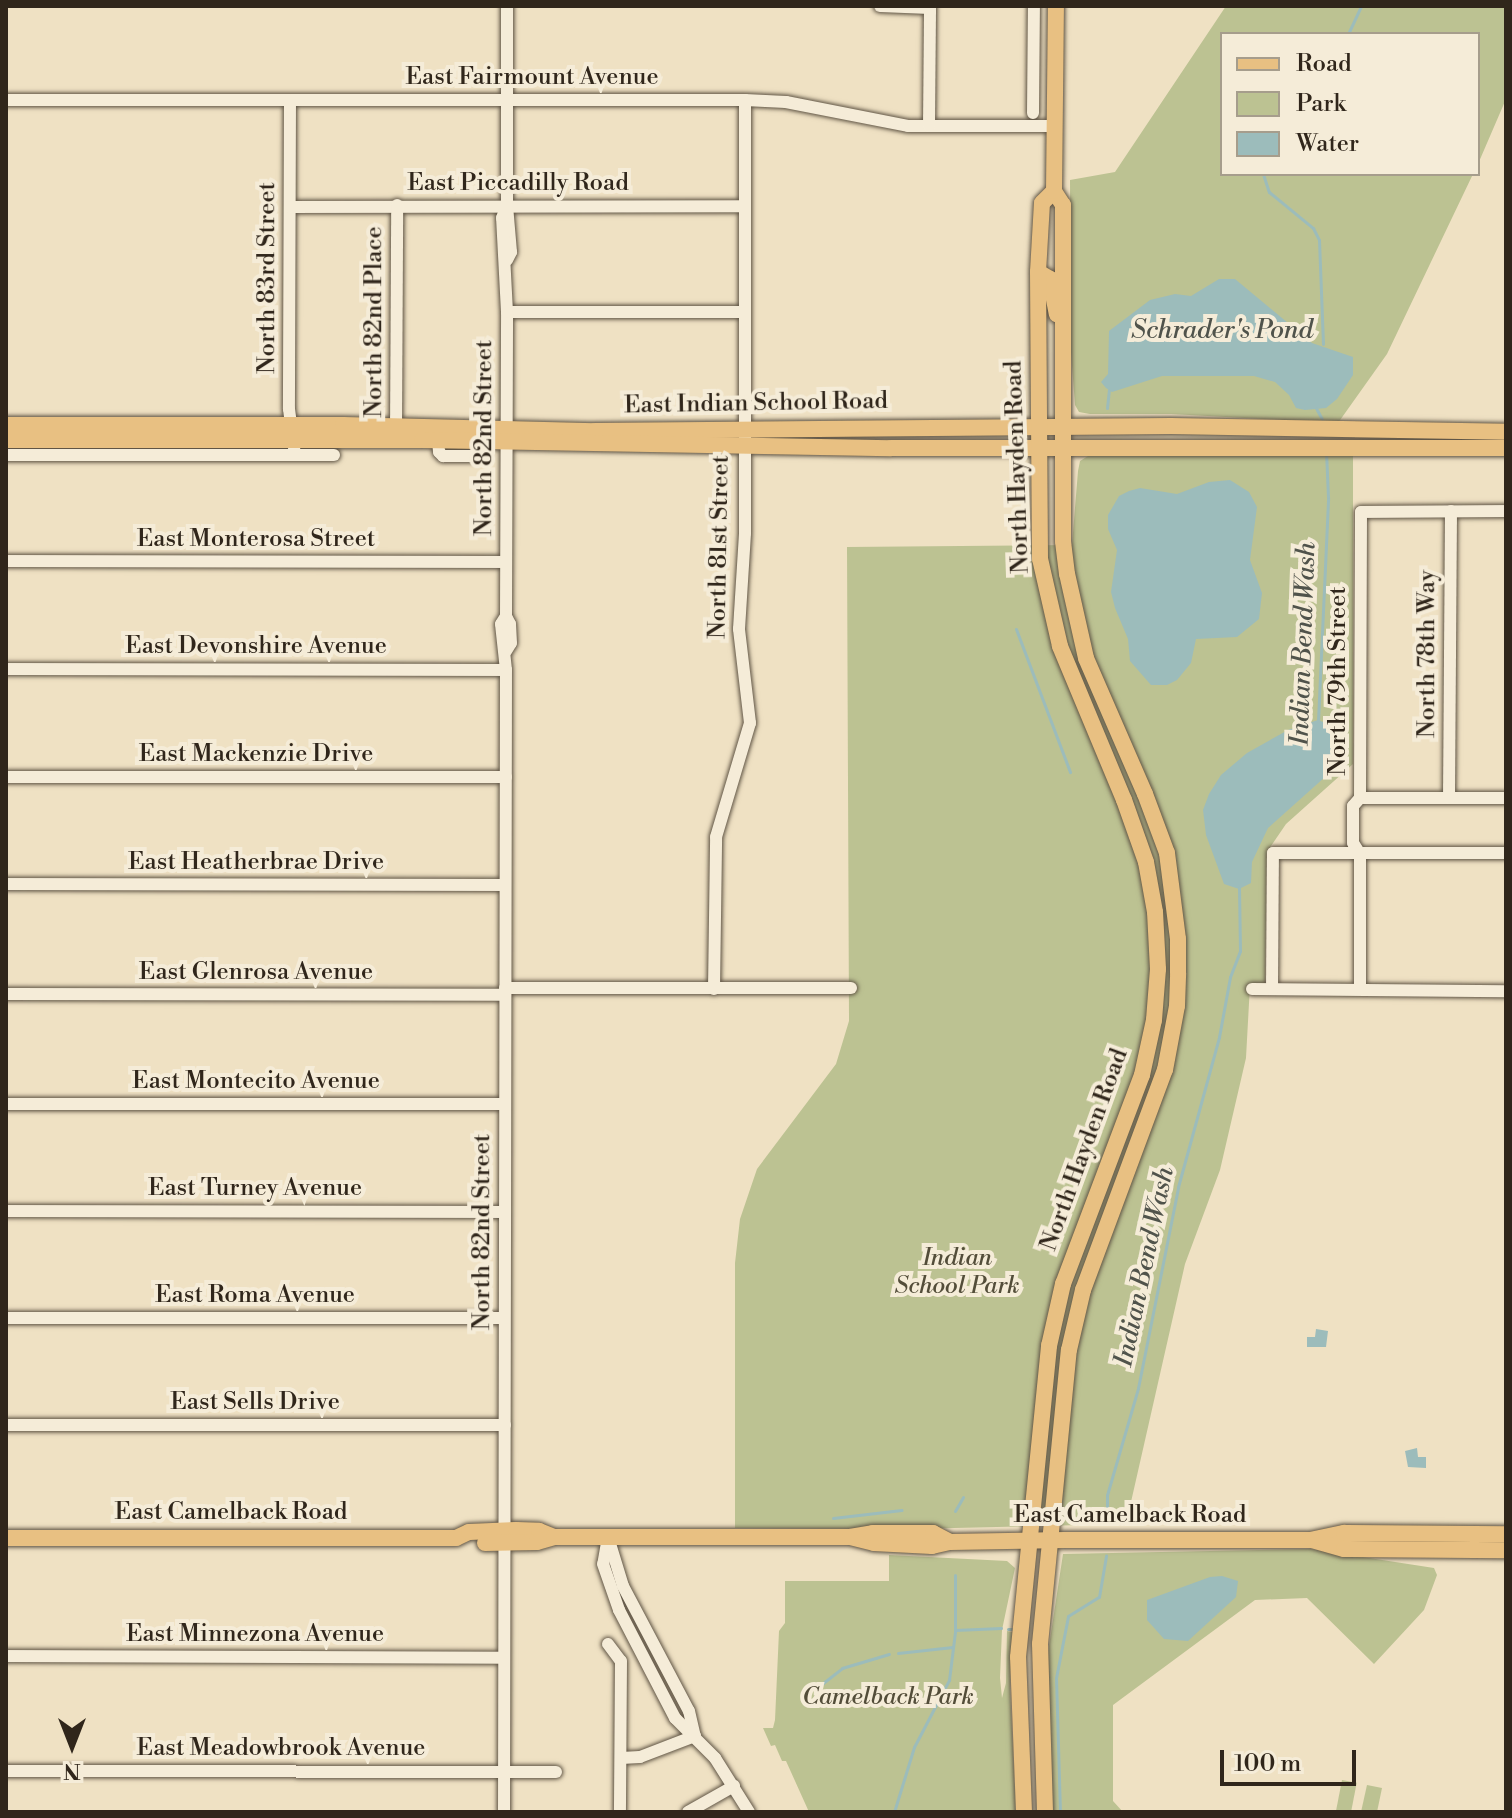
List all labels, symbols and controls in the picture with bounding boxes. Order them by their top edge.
legend [1220,32,1480,176]
text: Road [1296,49,1352,79]
street label: East Fairmount Avenue [405,64,659,92]
text: Park [1296,89,1346,119]
text: Water [1296,129,1359,159]
street label: East Piccadilly Road [407,170,629,198]
street label: North 83rd Street [254,182,282,374]
street label: North 82nd Place [361,226,389,418]
water label: Schrader's Pond [1131,315,1313,347]
street label: North 82nd Street [471,340,499,536]
street label: North Hayden Road [1000,360,1036,574]
street label: East Indian School Road [624,387,888,421]
street label: North 81st Street [704,455,736,639]
street label: East Monterosa Street [137,526,375,554]
water label: Indian Bend Wash [1285,542,1323,746]
street label: North 78th Way [1414,570,1442,738]
street label: North 79th Street [1325,586,1353,776]
street label: East Devonshire Avenue [125,633,387,661]
street label: East Mackenzie Drive [139,741,373,769]
street label: East Heatherbrae Drive [128,849,384,877]
street label: East Glenrosa Avenue [139,959,373,987]
street label: North Hayden Road [1035,1045,1135,1255]
street label: East Montecito Avenue [132,1068,380,1096]
street label: North 82nd Street [469,1134,497,1330]
water label: Indian Bend Wash [1109,1164,1181,1370]
street label: East Turney Avenue [148,1175,362,1203]
park label: Indian School Park [894,1245,1020,1301]
street label: East Roma Avenue [155,1282,355,1310]
street label: East Sells Drive [170,1389,340,1417]
street label: East Camelback Road [115,1499,347,1527]
street label: East Camelback Road [1014,1502,1246,1530]
street label: East Minnezona Avenue [126,1621,384,1649]
park label: Camelback Park [802,1684,974,1712]
north arrow [32,1706,112,1786]
scale bar [1224,1734,1360,1784]
street label: East Meadowbrook Avenue [137,1735,425,1763]
text: 100 m [1234,1749,1301,1779]
text: N [63,1757,81,1784]

